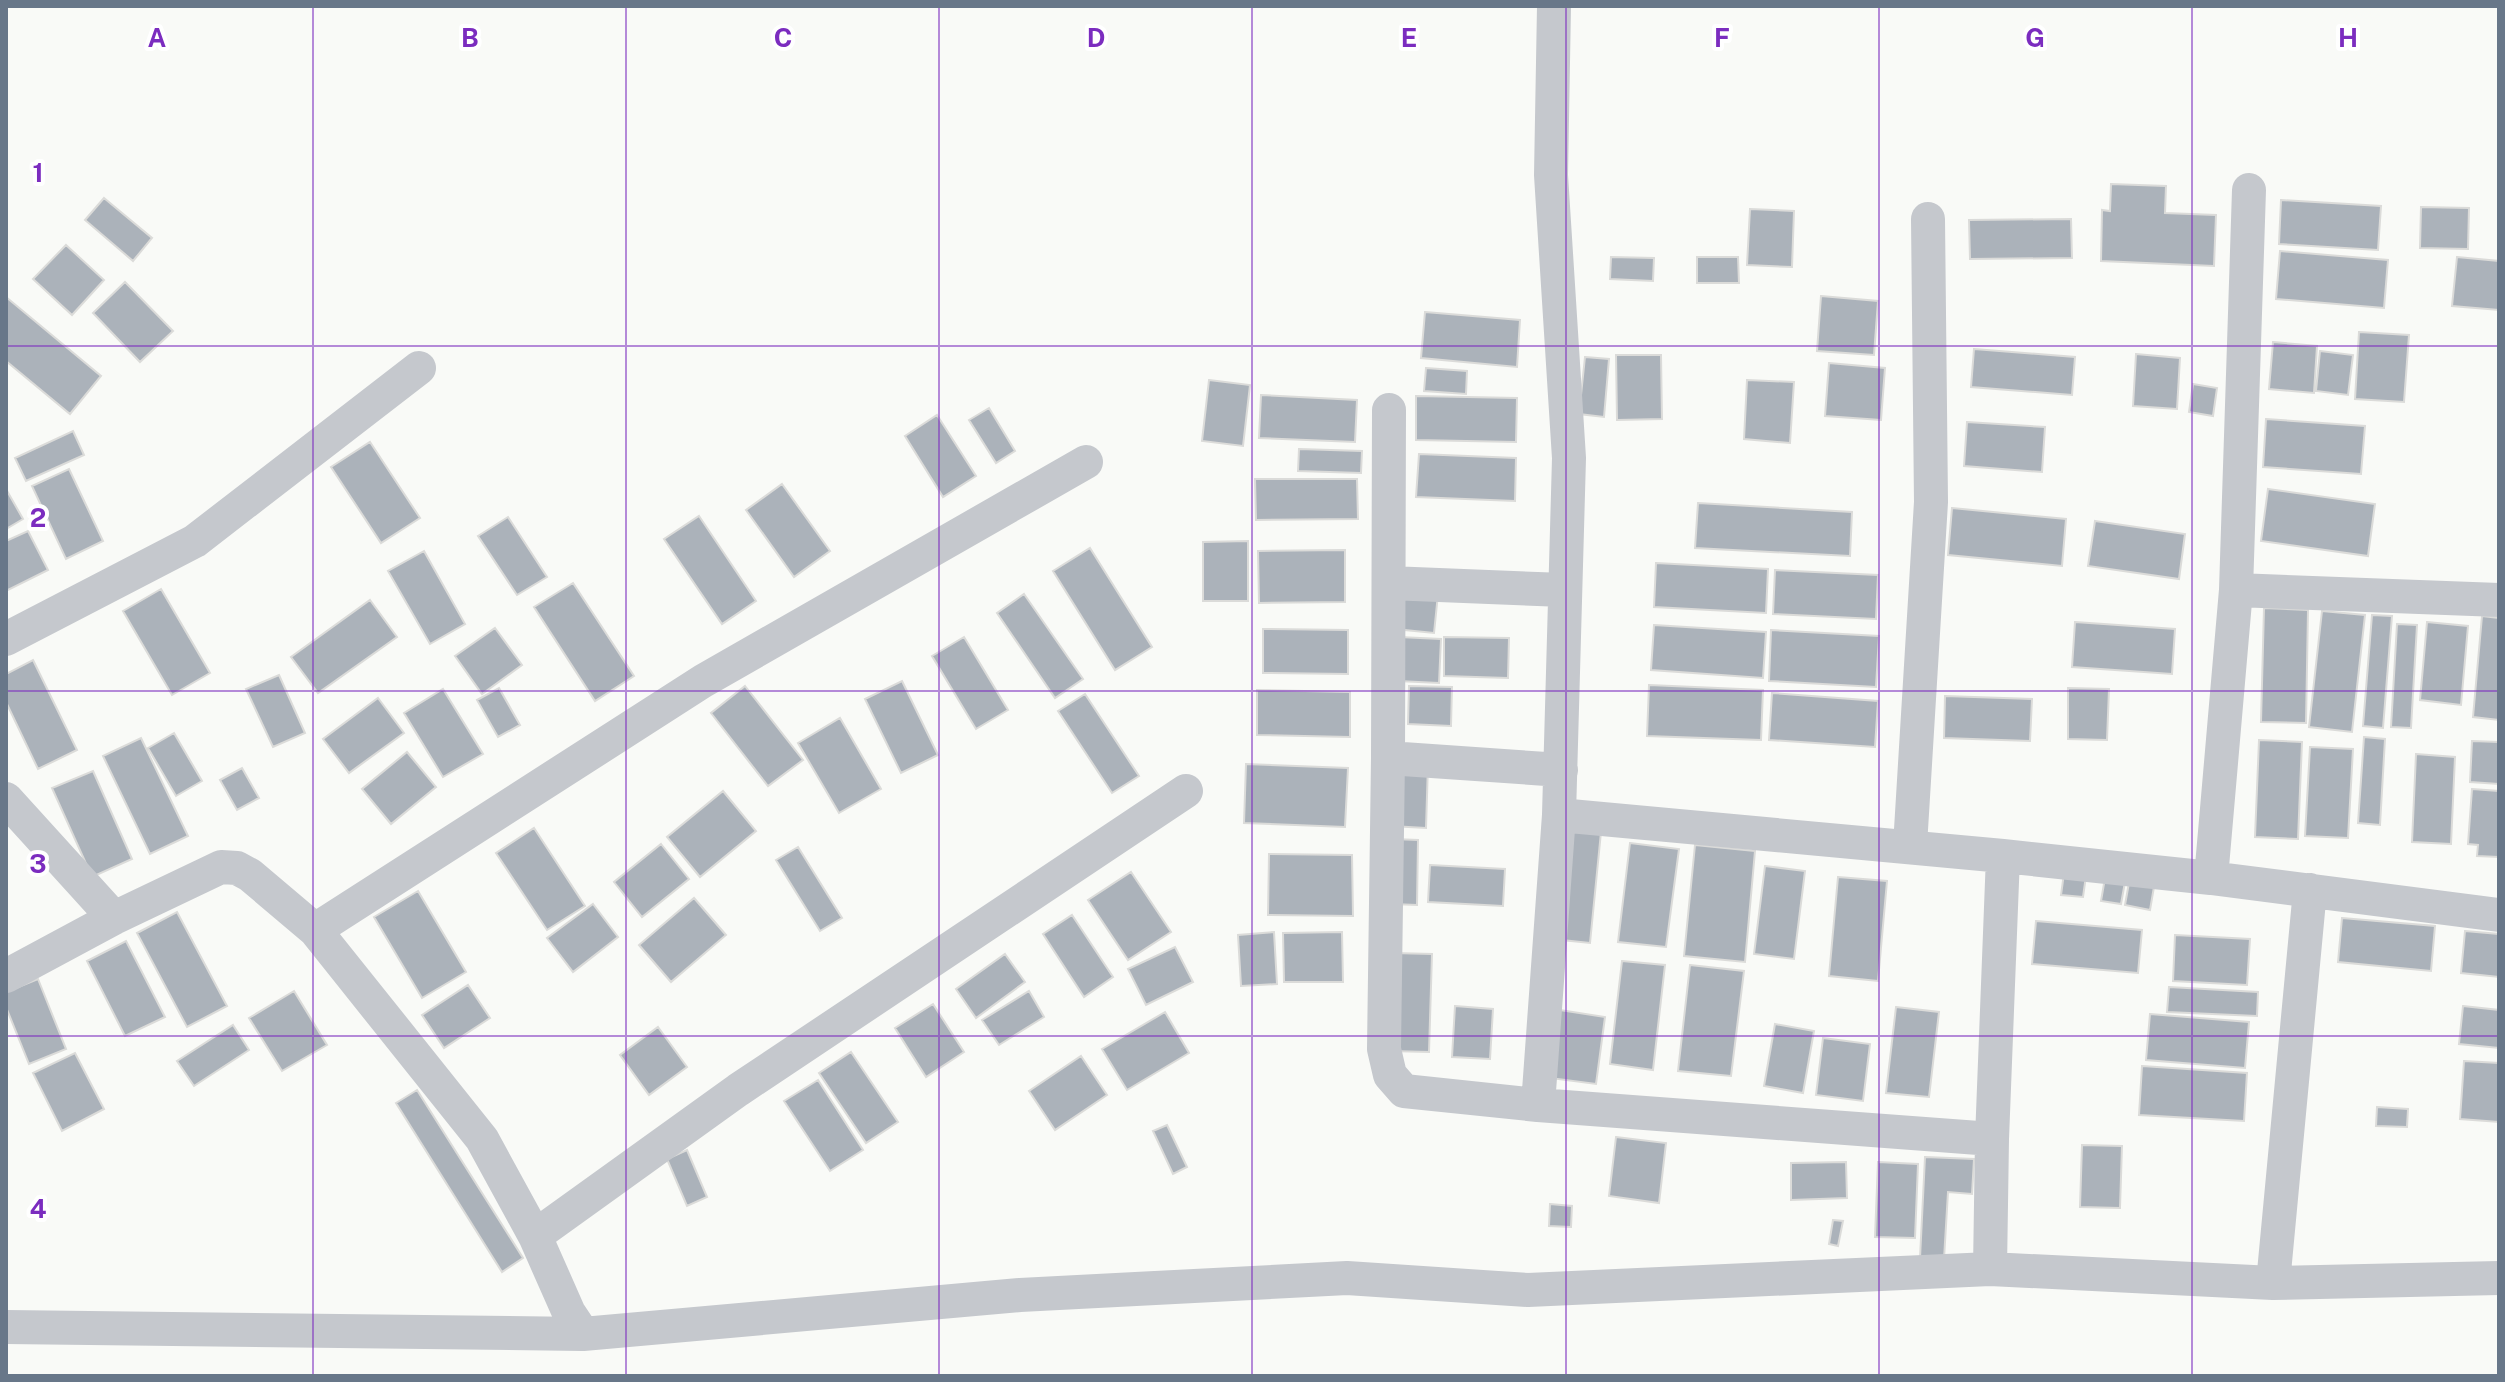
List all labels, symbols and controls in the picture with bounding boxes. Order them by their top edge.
text: A [148,22,167,53]
text: B [461,22,479,53]
text: C [774,22,792,53]
text: D [1087,22,1105,53]
text: E [1401,22,1417,53]
text: F [1714,22,1730,53]
text: G [2025,22,2045,53]
text: H [2338,22,2358,53]
text: 1 [32,157,44,188]
text: 2 [30,502,46,533]
text: 3 [29,848,47,879]
text: 4 [29,1193,47,1224]

